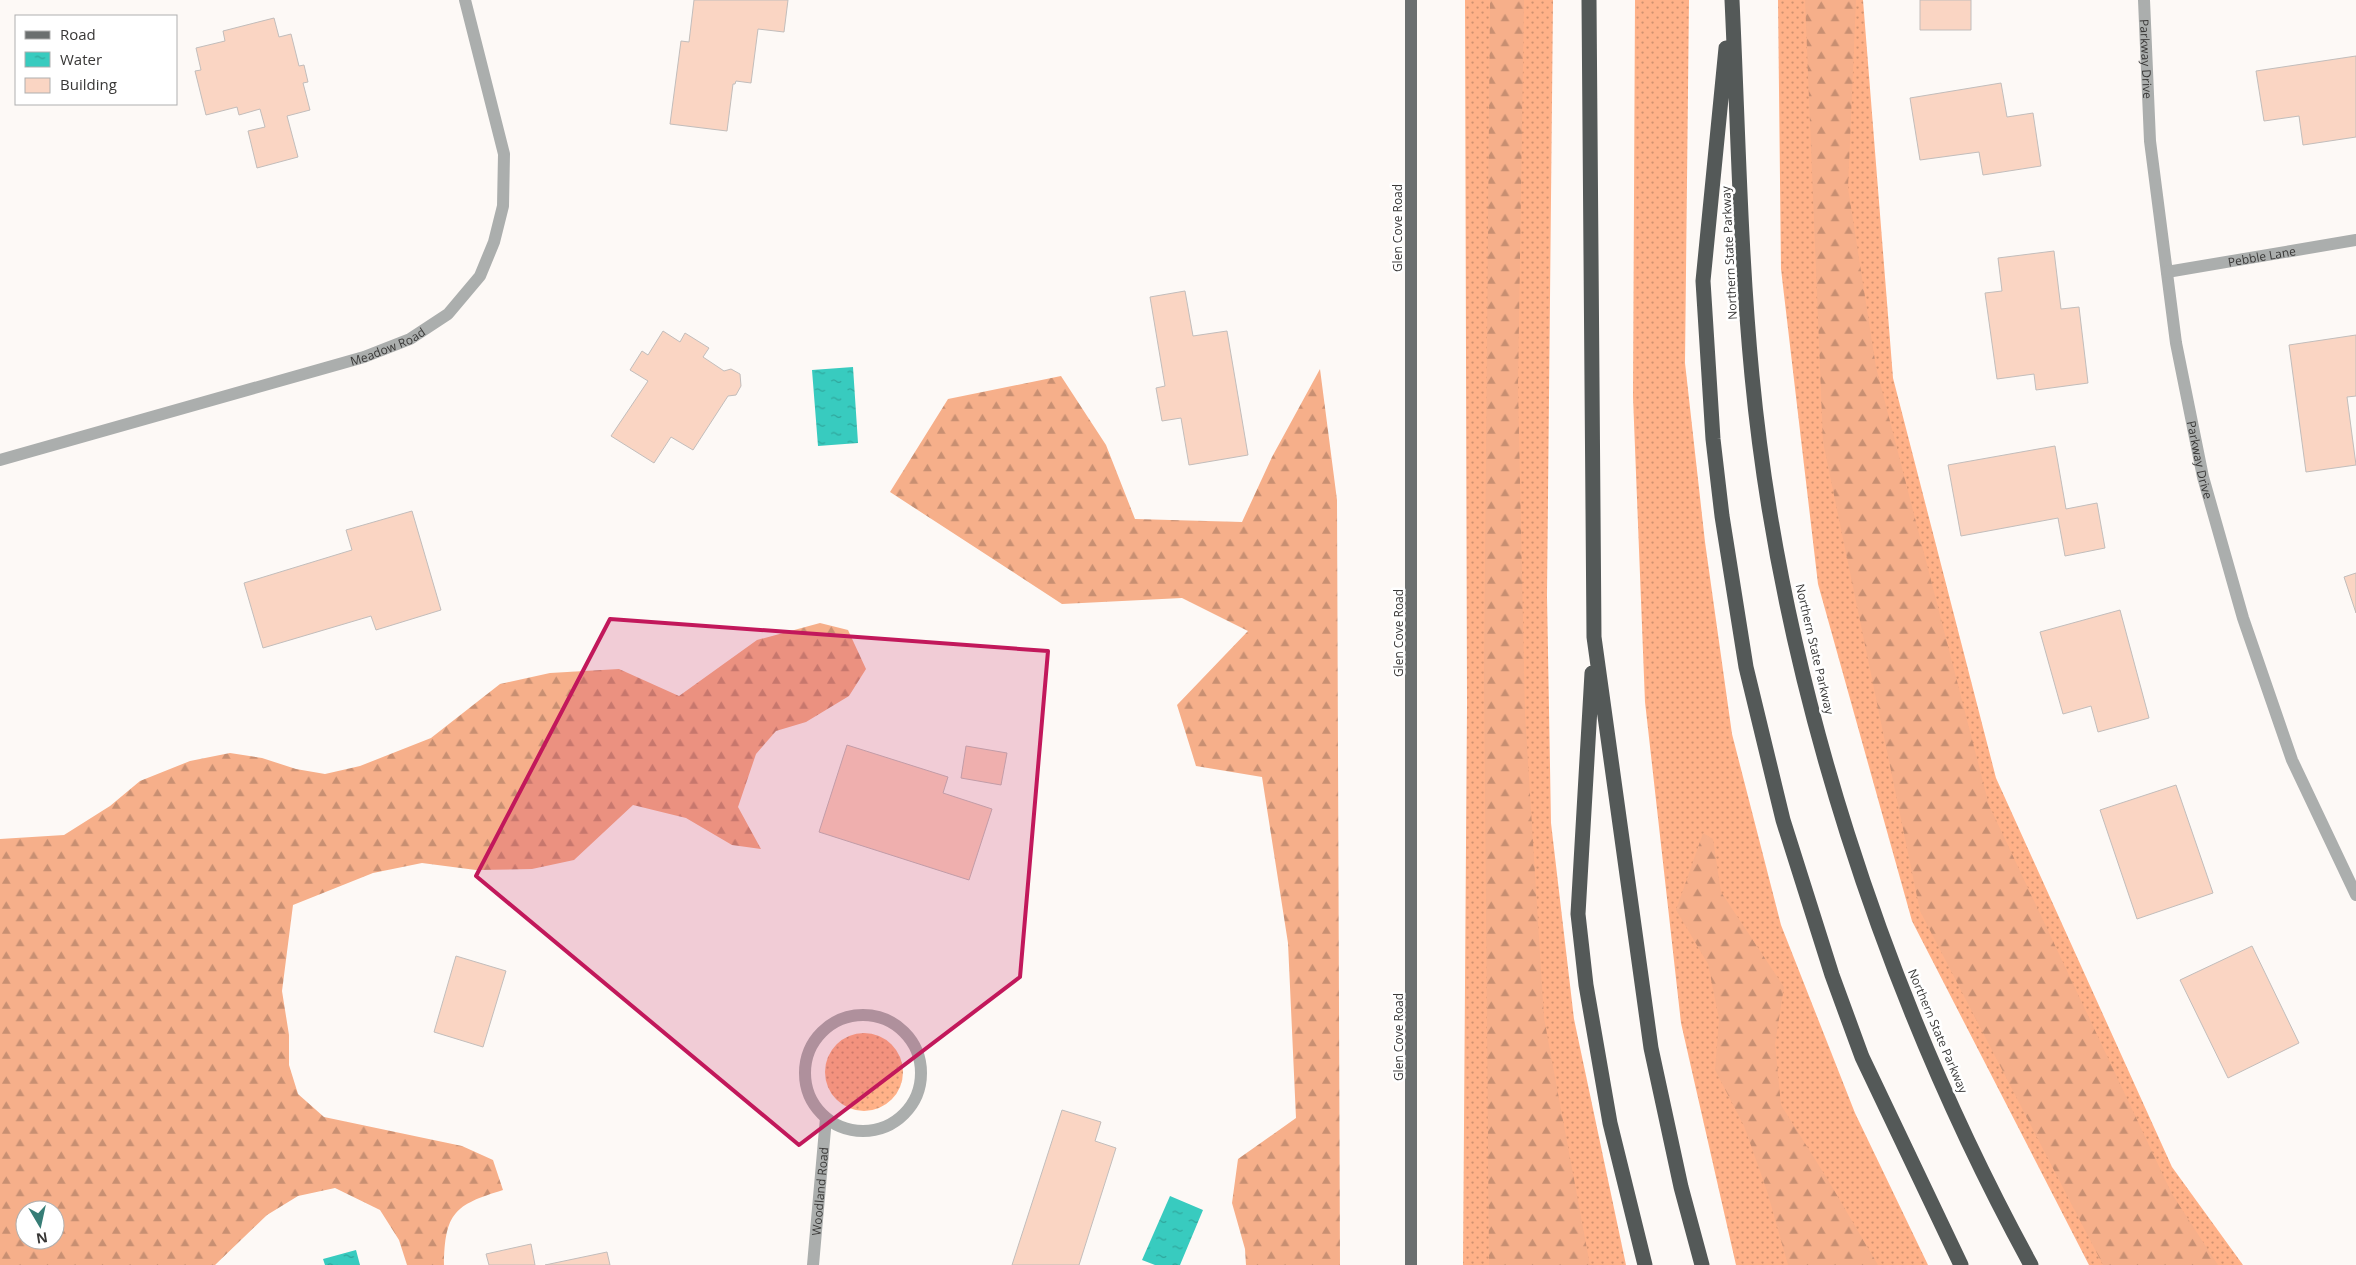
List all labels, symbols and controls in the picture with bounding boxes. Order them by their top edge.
legend [15,15,178,105]
street label: Parkway Drive [2136,19,2157,99]
text: Road [60,24,96,44]
text: Water [60,49,102,69]
text: Building [60,74,117,94]
street label: Glen Cove Road [1389,184,1406,272]
street label: Northern State Parkway [1717,185,1741,320]
street label: Pebble Lane [2226,242,2297,270]
street label: Meadow Road [348,323,428,369]
street label: Parkway Drive [2183,419,2217,501]
street label: Northern State Parkway [1792,582,1839,717]
street label: Glen Cove Road [1390,589,1407,677]
street label: Northern State Parkway [1904,966,1972,1097]
street label: Glen Cove Road [1390,993,1407,1081]
street label: Woodland Road [807,1146,832,1236]
north arrow [15,1200,65,1250]
text: N [35,1228,49,1249]

